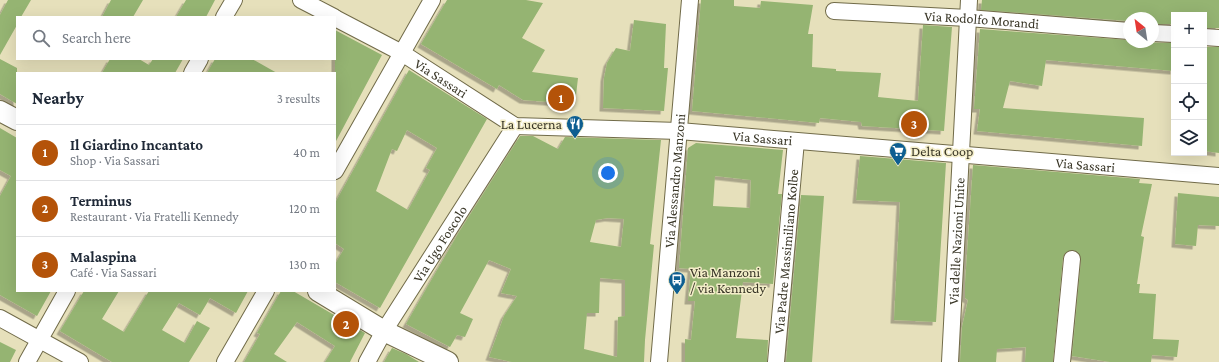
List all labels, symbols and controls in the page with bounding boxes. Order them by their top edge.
street label: Via Rodolfo Morandi [924,8,1040,32]
north arrow [1123,12,1159,48]
map controls [1171,12,1207,156]
button: + [1171,12,1207,48]
search box [16,16,336,60]
icon: search [30,27,52,49]
text: Search here [62,30,131,46]
button: − [1171,48,1207,84]
street label: Via Sassari [412,55,471,101]
pin: 1 [548,83,574,113]
button: locate [1171,84,1207,120]
text: Nearby [32,89,84,108]
text: 3 results [277,91,320,106]
pin: 3 [901,109,927,139]
street label: Via Alessandro Manzoni [661,113,688,248]
restaurant icon: La Lucerna [565,114,585,139]
place label: La Lucerna [501,116,563,132]
button: layers [1171,120,1207,156]
street label: Via Sassari [732,128,793,148]
text: Il Giardino Incantato [70,137,203,153]
supermarket icon: Delta Coop [888,141,908,166]
place label: Delta Coop [911,143,973,159]
text: 1 [43,145,47,160]
text: 40 m [293,145,320,160]
text: Shop · Via Sassari [70,153,160,168]
street label: Via Sassari [1055,154,1116,175]
your location [598,163,618,183]
street label: Via Padre Massimiliano Kolbe [771,168,801,334]
street label: Via delle Nazioni Unite [945,177,968,305]
text: Terminus [70,193,132,209]
text: 2 [42,201,48,216]
text: 120 m [289,201,320,216]
street label: Via Ugo Foscolo [409,202,470,285]
text: Restaurant · Via Fratelli Kennedy [70,209,239,224]
text: Malaspina [70,249,137,265]
text: 3 [42,257,48,272]
text: 130 m [289,257,320,272]
place label: Via Manzoni / via Kennedy [690,264,766,296]
text: Café · Via Sassari [70,265,157,280]
bus stop icon: Via Manzoni / via Kennedy [667,270,687,295]
pin: 2 [333,309,359,339]

